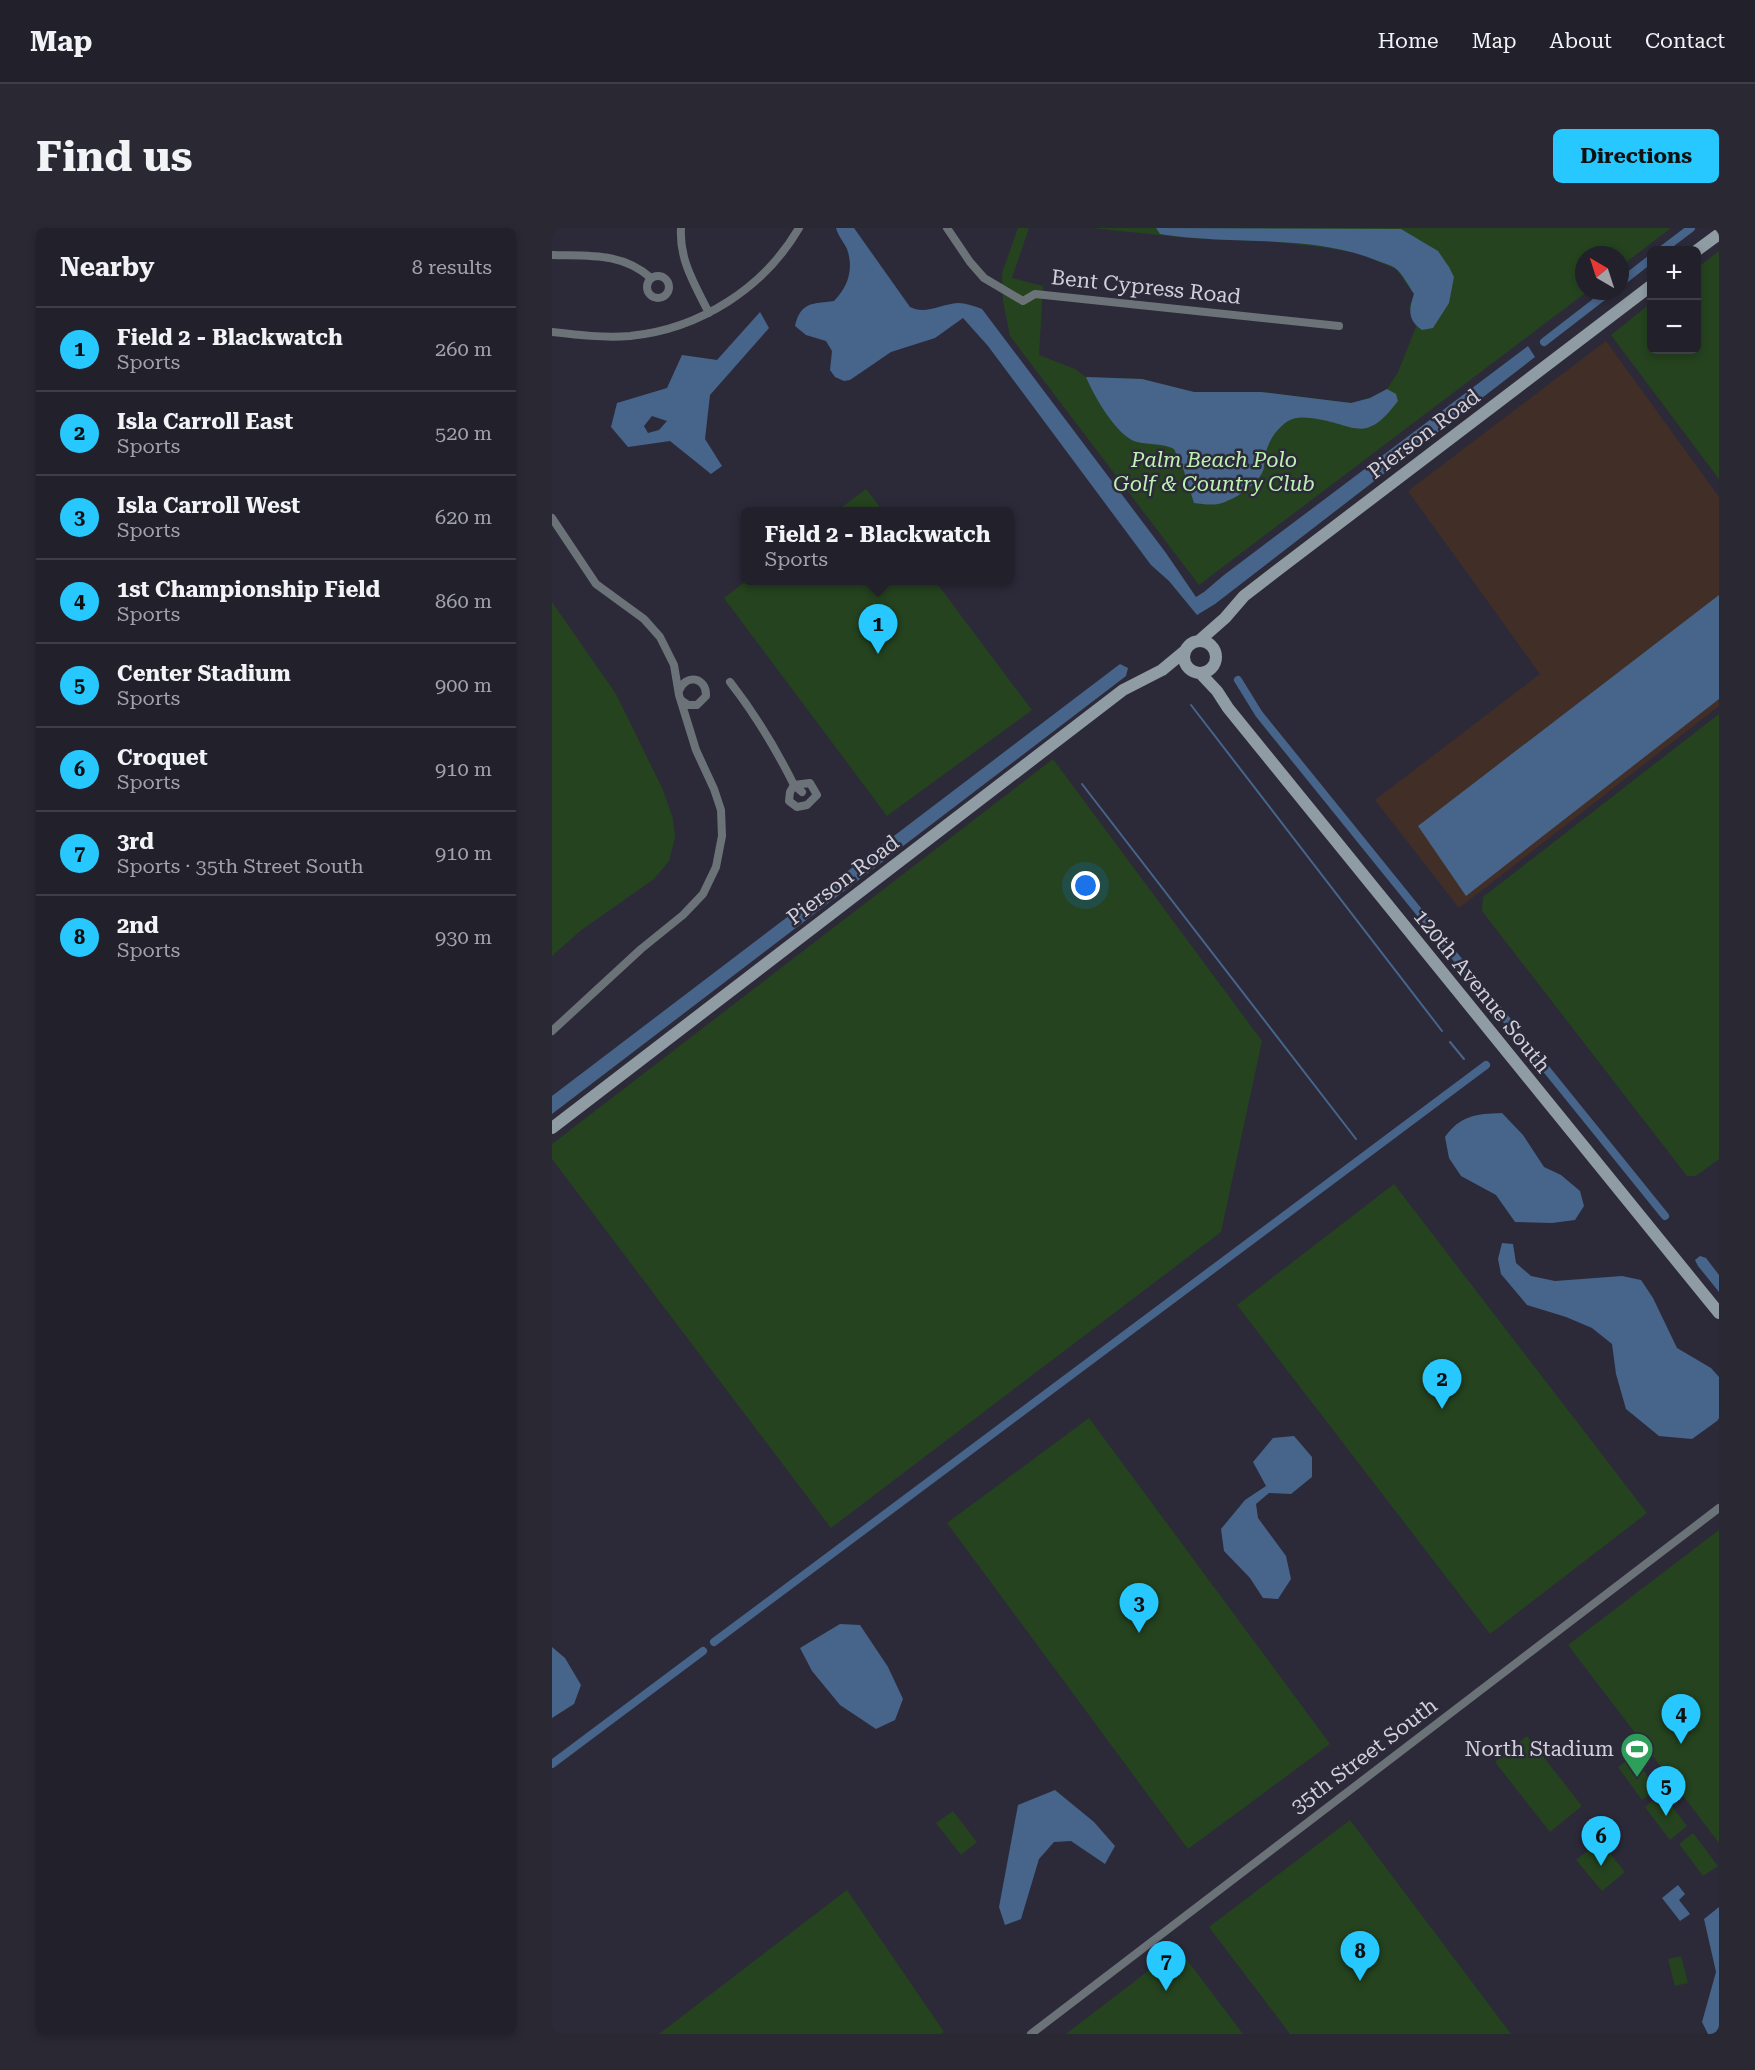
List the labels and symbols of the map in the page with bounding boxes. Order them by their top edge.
north arrow [1575,246,1629,300]
street label: Bent Cypress Road [1050,265,1243,309]
street label: Pierson Road [1363,384,1485,484]
park label: Palm Beach Polo Golf & Country Club [1113,448,1315,496]
pin: 1 [858,604,898,654]
street label: Pierson Road [782,830,904,930]
your location [1071,871,1100,900]
street label: 120th Avenue South [1409,904,1556,1078]
pin: 2 [1422,1360,1462,1409]
pin: 3 [1120,1584,1158,1633]
street label: 35th Street South [1286,1693,1442,1819]
pin: 4 [1662,1694,1700,1744]
sports icon: North Stadium [1619,1731,1655,1778]
place label: North Stadium [1465,1737,1614,1761]
pin: 5 [1646,1766,1686,1816]
pin: 6 [1582,1816,1620,1866]
pin: 8 [1340,1932,1380,1981]
pin: 7 [1146,1942,1186,1991]

